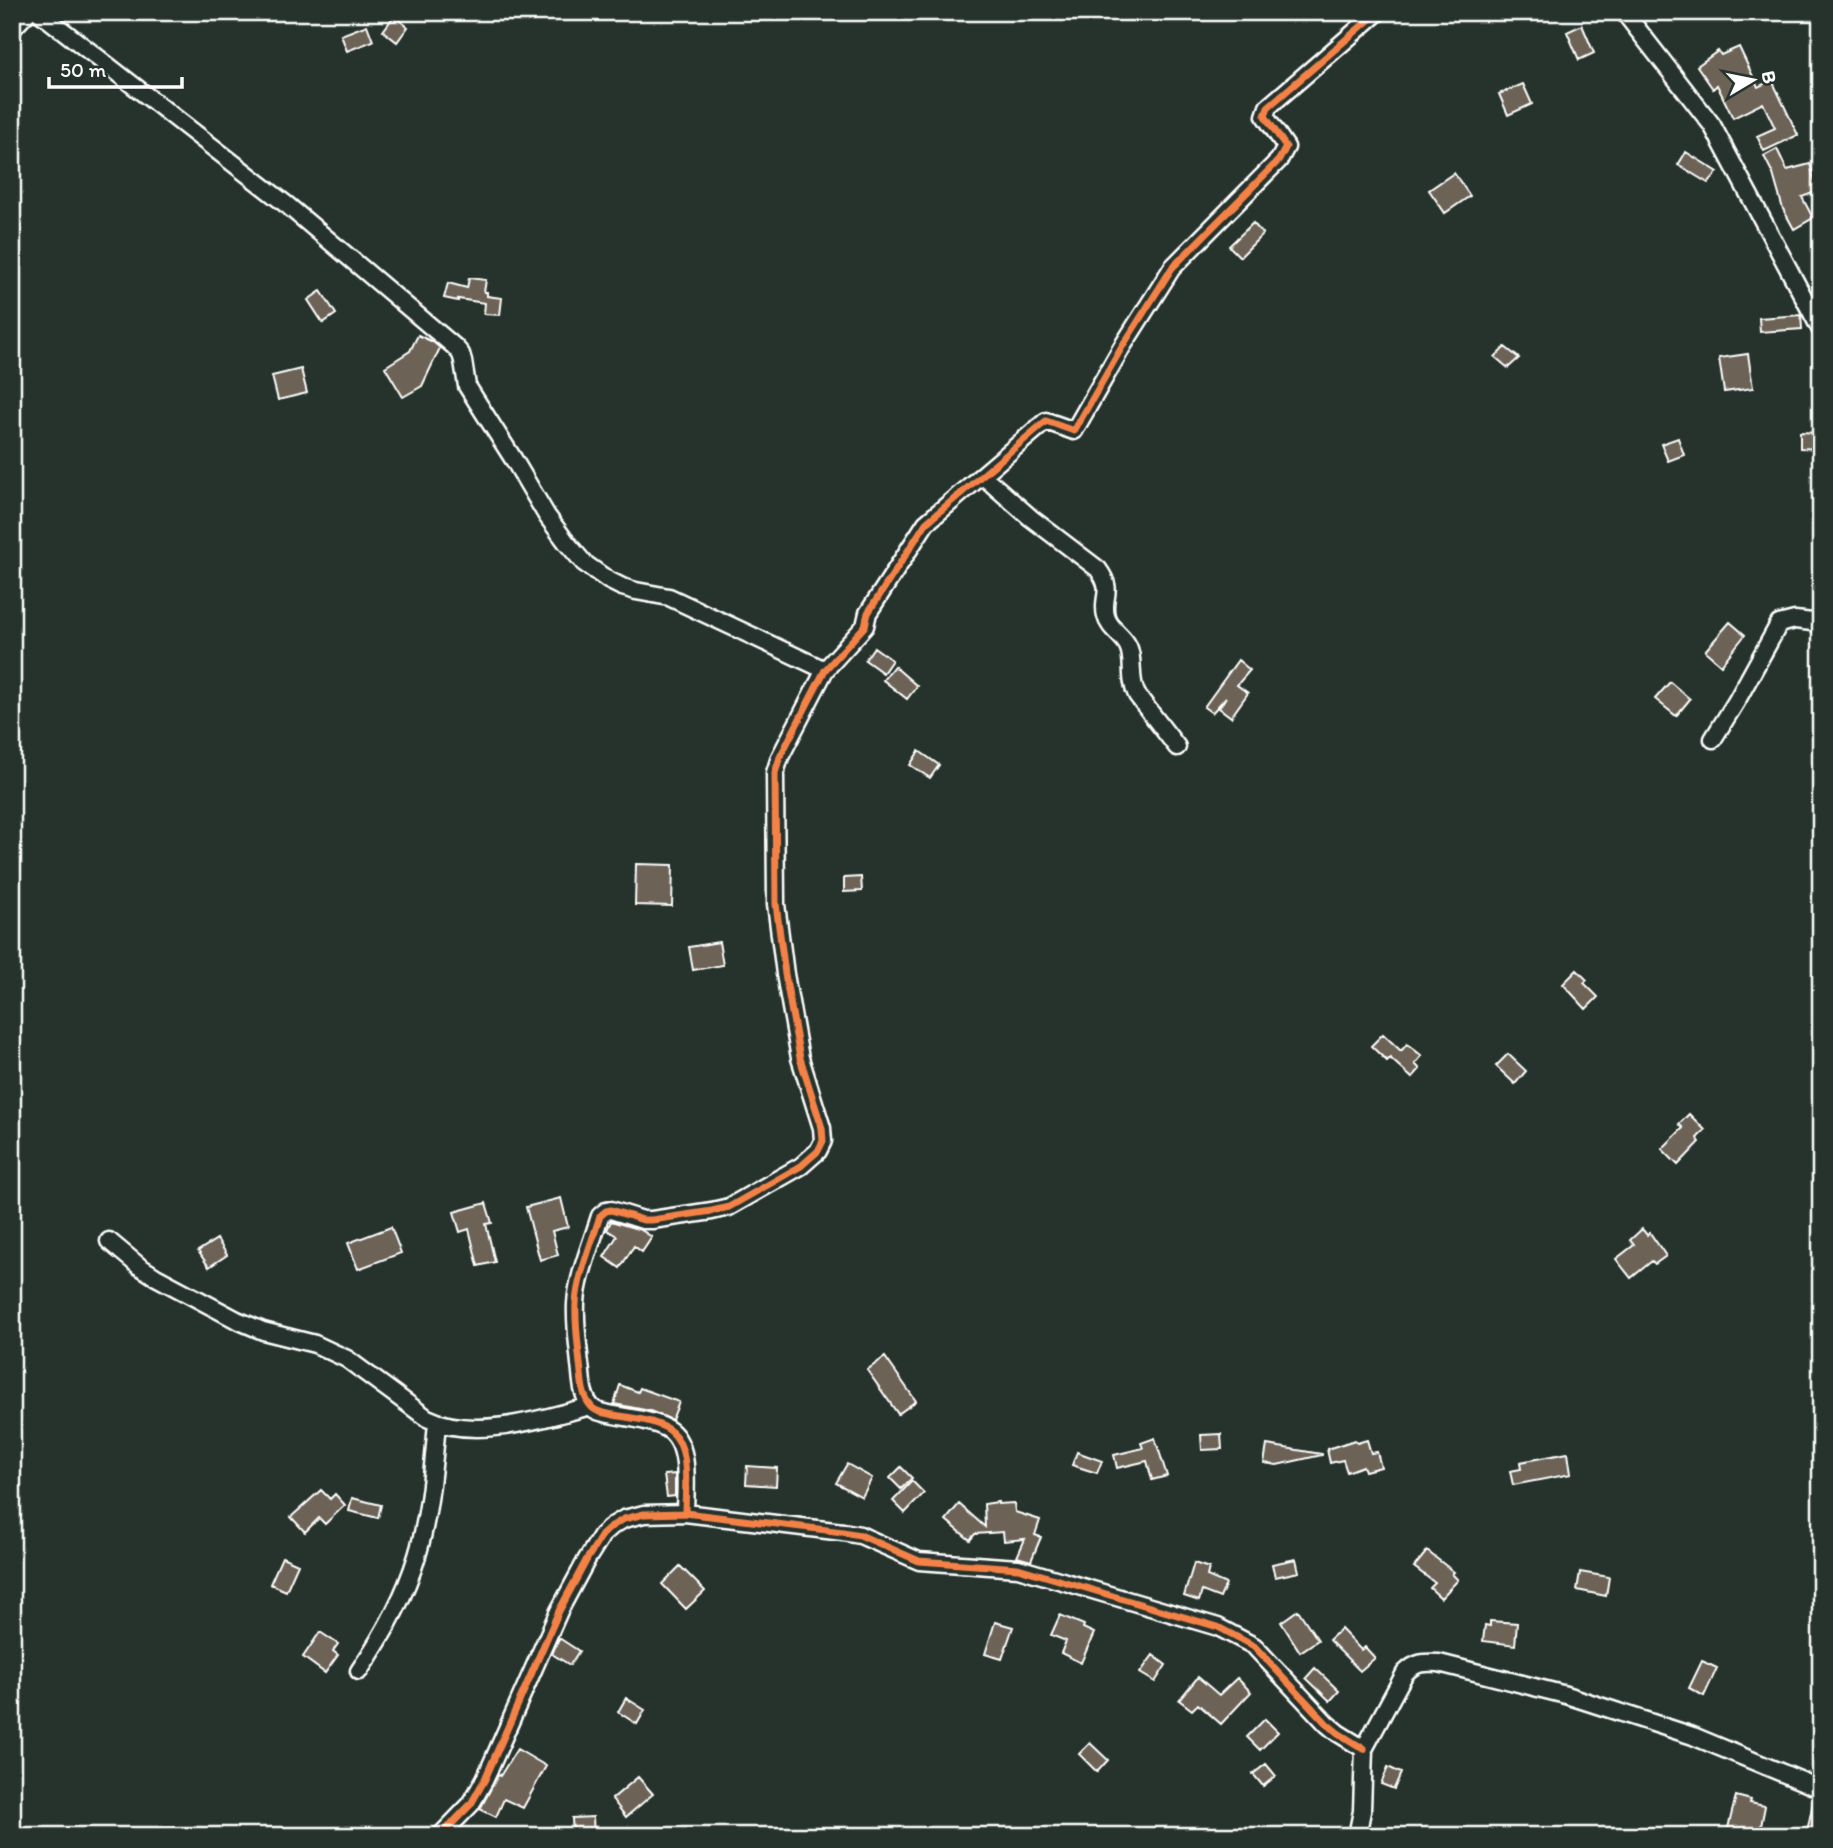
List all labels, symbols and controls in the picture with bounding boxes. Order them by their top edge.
scale bar [49,46,182,90]
north arrow [1717,46,1787,116]
text: 50 m [60,57,107,82]
text: B [1757,69,1782,85]

